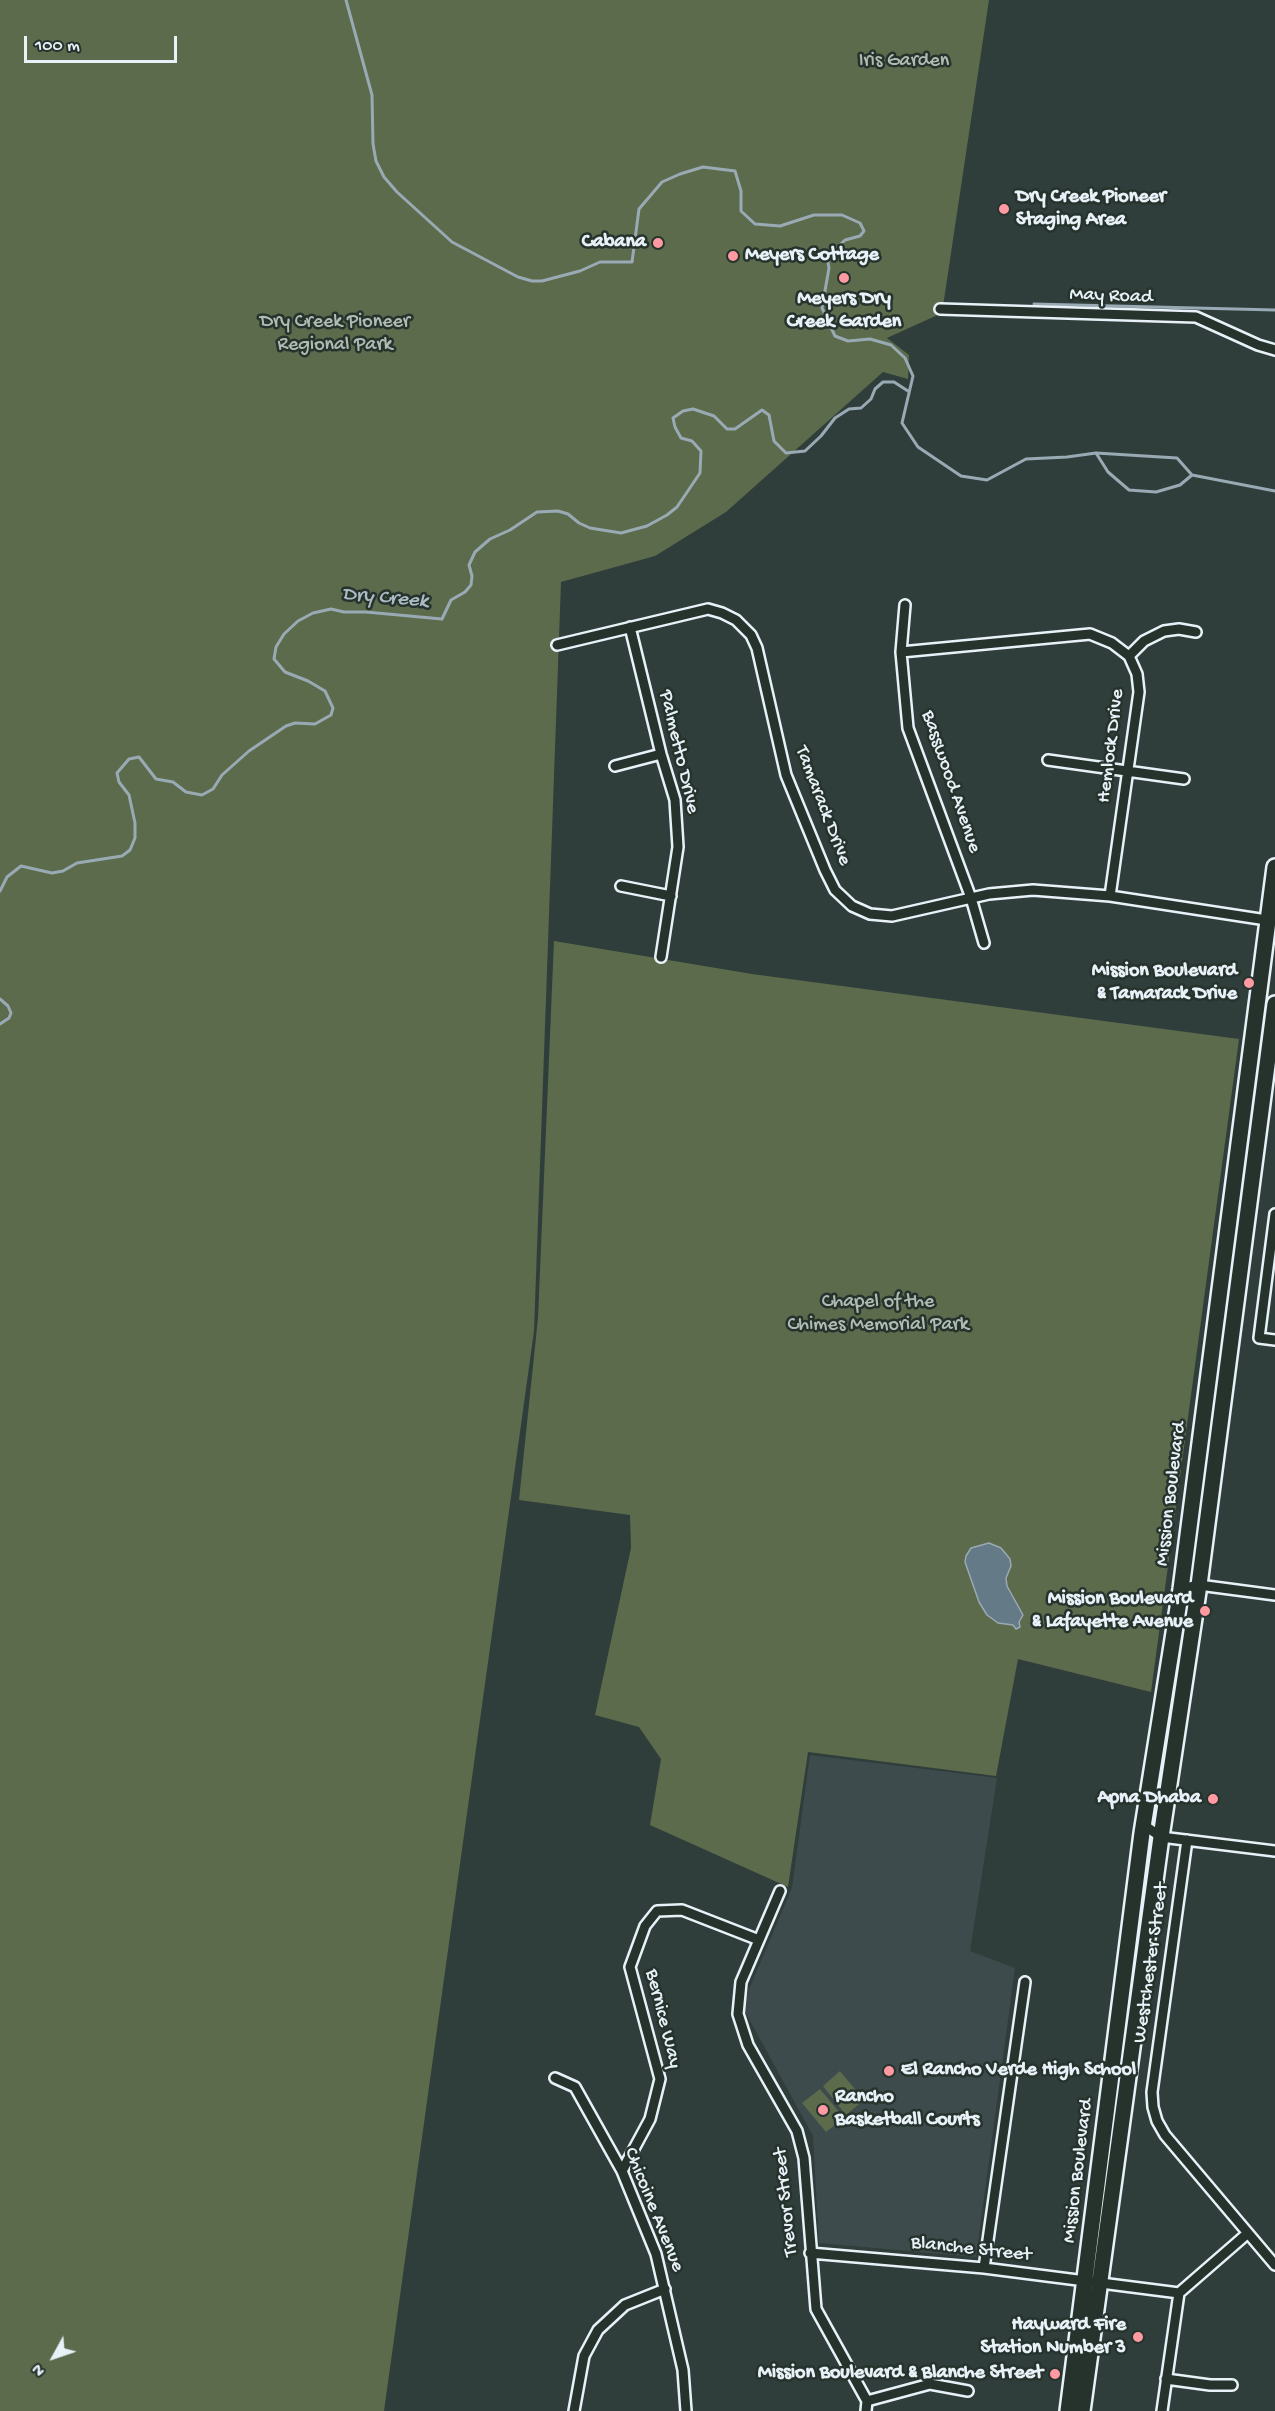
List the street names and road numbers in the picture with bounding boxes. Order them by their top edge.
street label: May Road [1069,284,1153,310]
street label: Palmetto Drive [652,688,704,816]
street label: Hemlock Drive [1093,688,1131,804]
street label: Basswood Avenue [914,708,986,856]
street label: Tamarack Drive [788,743,856,869]
street label: Mission Boulevard [1151,1420,1193,1568]
street label: Westchester Street [1129,1881,1175,2045]
street label: Bernice Way [638,1967,686,2071]
street label: Mission Boulevard [1058,2097,1100,2245]
street label: Chicoine Avenue [617,2144,689,2276]
street label: Trevor Street [769,2146,805,2258]
street label: Blanche Street [909,2232,1033,2268]

